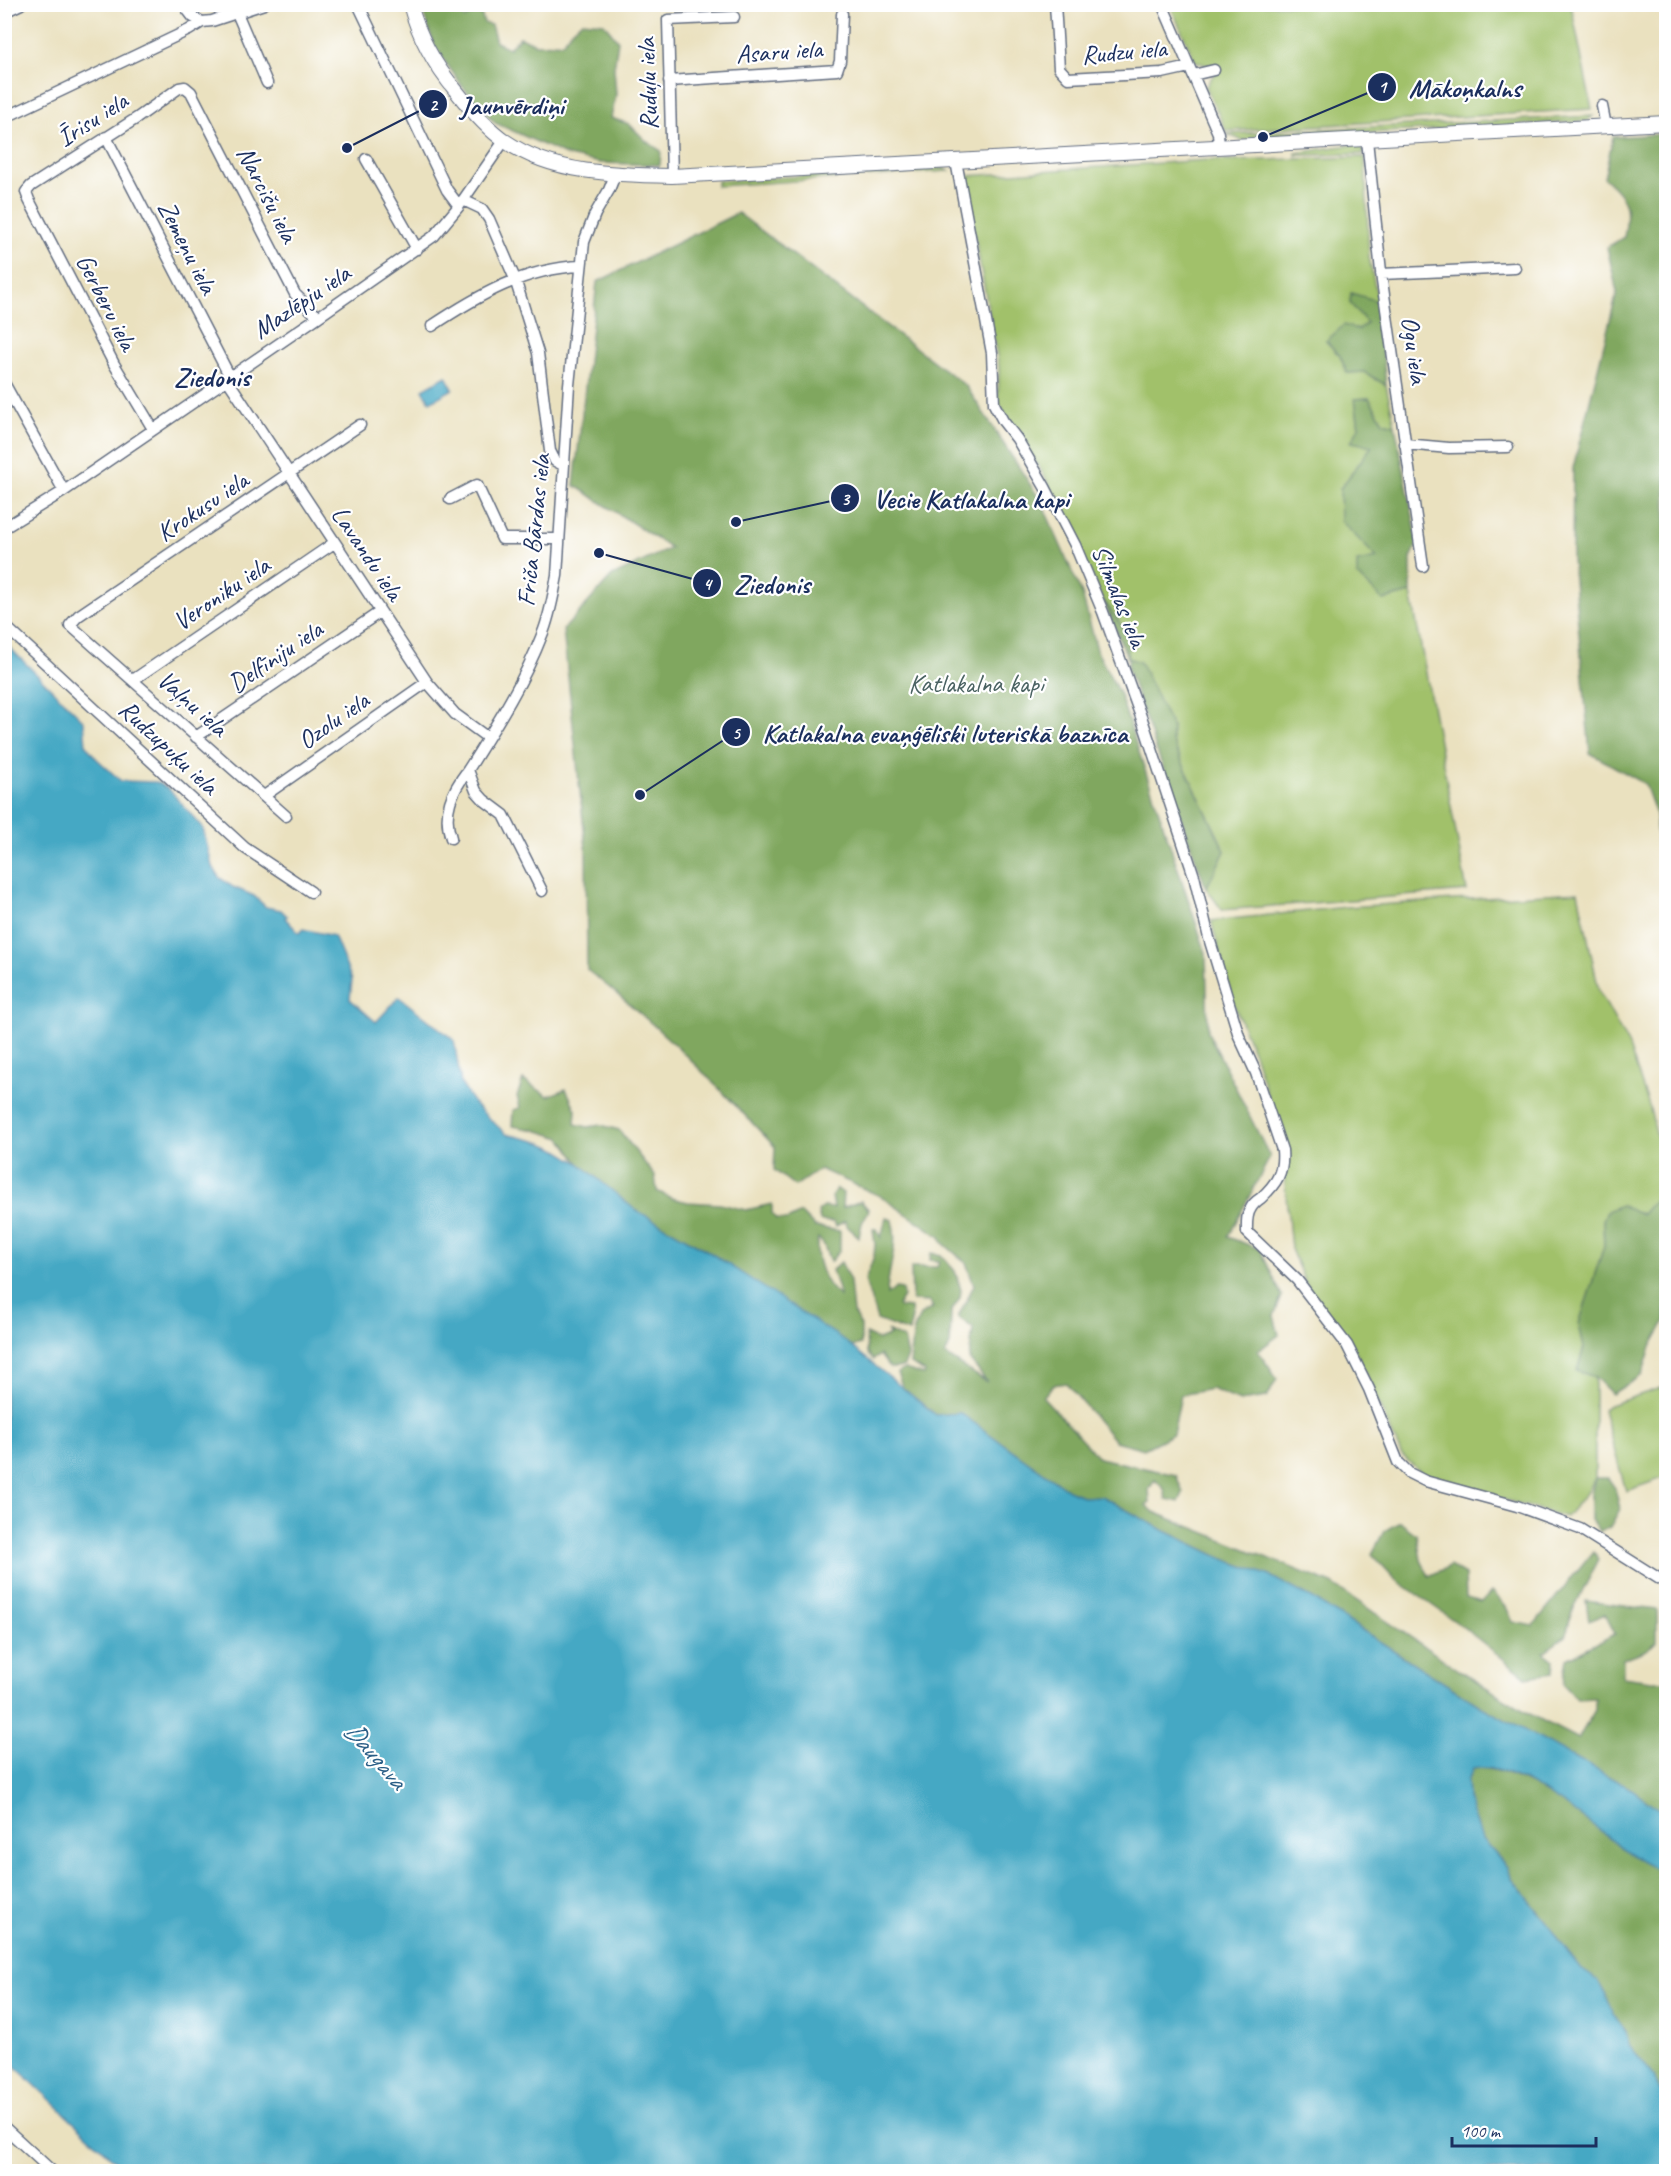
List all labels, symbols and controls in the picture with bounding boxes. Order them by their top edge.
street label: Rudzu iela [1080,31,1170,72]
street label: Asaru iela [735,32,825,71]
street label: Ruduļu iela [629,36,666,131]
callout: Mākoņkalns [1367,65,1533,110]
text: Mākoņkalns [1409,71,1524,105]
text: 1 [1378,76,1388,98]
callout: Jaunvērdiņi [418,82,576,127]
street label: Īrisu iela [51,84,135,154]
text: Jaunvērdiņi [458,88,568,122]
text: 2 [429,94,439,116]
street label: Narcišu iela [229,140,307,250]
street label: Zemeņu iela [150,195,226,301]
street label: Gerberu iela [68,248,146,358]
street label: Mazlēpju iela [246,256,358,346]
street label: Ogu iela [1393,314,1436,387]
district label: Ziedonis [174,360,253,394]
street label: Friča Bārdas iela [509,451,558,608]
street label: Krokusu iela [150,462,256,549]
callout: Vecie Katlakalna kapi [830,476,1081,521]
text: Vecie Katlakalna kapi [873,482,1072,516]
text: 3 [841,488,851,510]
street label: Lavandu iela [324,500,413,609]
street label: Silmalas iela [1084,540,1156,654]
street label: Veroniku iela [166,548,277,638]
callout: Ziedonis [692,561,823,606]
text: Ziedonis [734,567,813,601]
text: 4 [703,573,713,595]
street label: Delfīniju iela [222,612,330,700]
street label: Vaļņu iela [150,663,236,745]
park label: Katlakalna kapi [908,667,1047,700]
street label: Ozolu iela [291,683,377,757]
street label: Rudzupuķu iela [112,693,227,803]
callout: Katlakalna evaņģēliski luteriskā baznīca [721,710,1140,755]
text: Katlakalna evaņģēliski luteriskā baznīca [762,716,1130,750]
text: 5 [732,722,742,744]
water label: Daugava [337,1714,416,1798]
scale bar [1452,2110,1596,2148]
text: 100 m [1461,2120,1502,2142]

